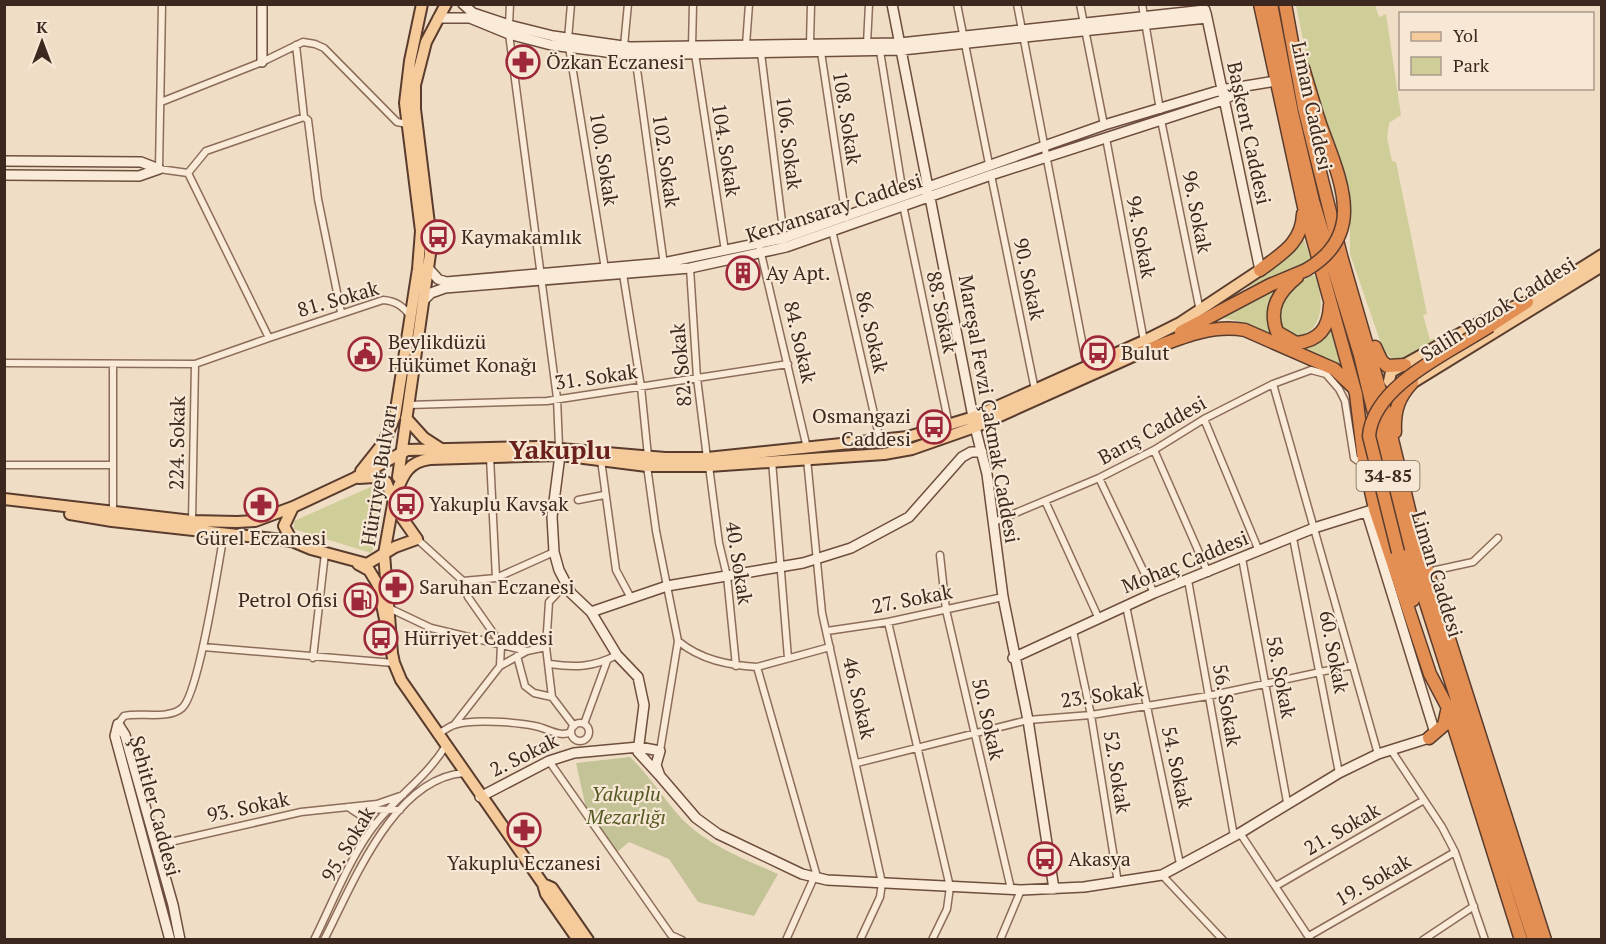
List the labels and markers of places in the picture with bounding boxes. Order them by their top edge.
pharmacy icon: Özkan Eczanesi [505,44,541,80]
place label: Özkan Eczanesi [546,48,684,75]
bus stop icon: Kaymakamlık [420,219,456,255]
place label: Kaymakamlık [461,223,582,250]
building icon: Ay Apt. [725,255,761,291]
place label: Ay Apt. [766,259,831,286]
place label: Beylikdüzü Hükümet Konağı [388,328,537,378]
bus stop icon: Bulut [1080,335,1116,371]
public building icon: Beylikdüzü Hükümet Konağı [347,336,383,372]
place label: Bulut [1121,339,1170,366]
place label: Osmangazi Caddesi [812,402,911,452]
bus stop icon: Osmangazi Caddesi [916,409,952,445]
bus stop icon: Yakuplu Kavşak [388,486,424,522]
pharmacy icon: Gürel Eczanesi [243,487,279,523]
place label: Yakuplu Kavşak [429,490,569,517]
place label: Gürel Eczanesi [196,524,326,551]
pharmacy icon: Saruhan Eczanesi [378,569,414,605]
place label: Saruhan Eczanesi [419,573,575,600]
fuel station icon: Petrol Ofisi [343,582,379,618]
place label: Petrol Ofisi [238,586,338,613]
bus stop icon: Hürriyet Caddesi [363,620,399,656]
place label: Hürriyet Caddesi [404,624,553,651]
pharmacy icon: Yakuplu Eczanesi [506,812,542,848]
bus stop icon: Akasya [1027,841,1063,877]
place label: Akasya [1068,845,1131,872]
place label: Yakuplu Eczanesi [447,849,601,876]

